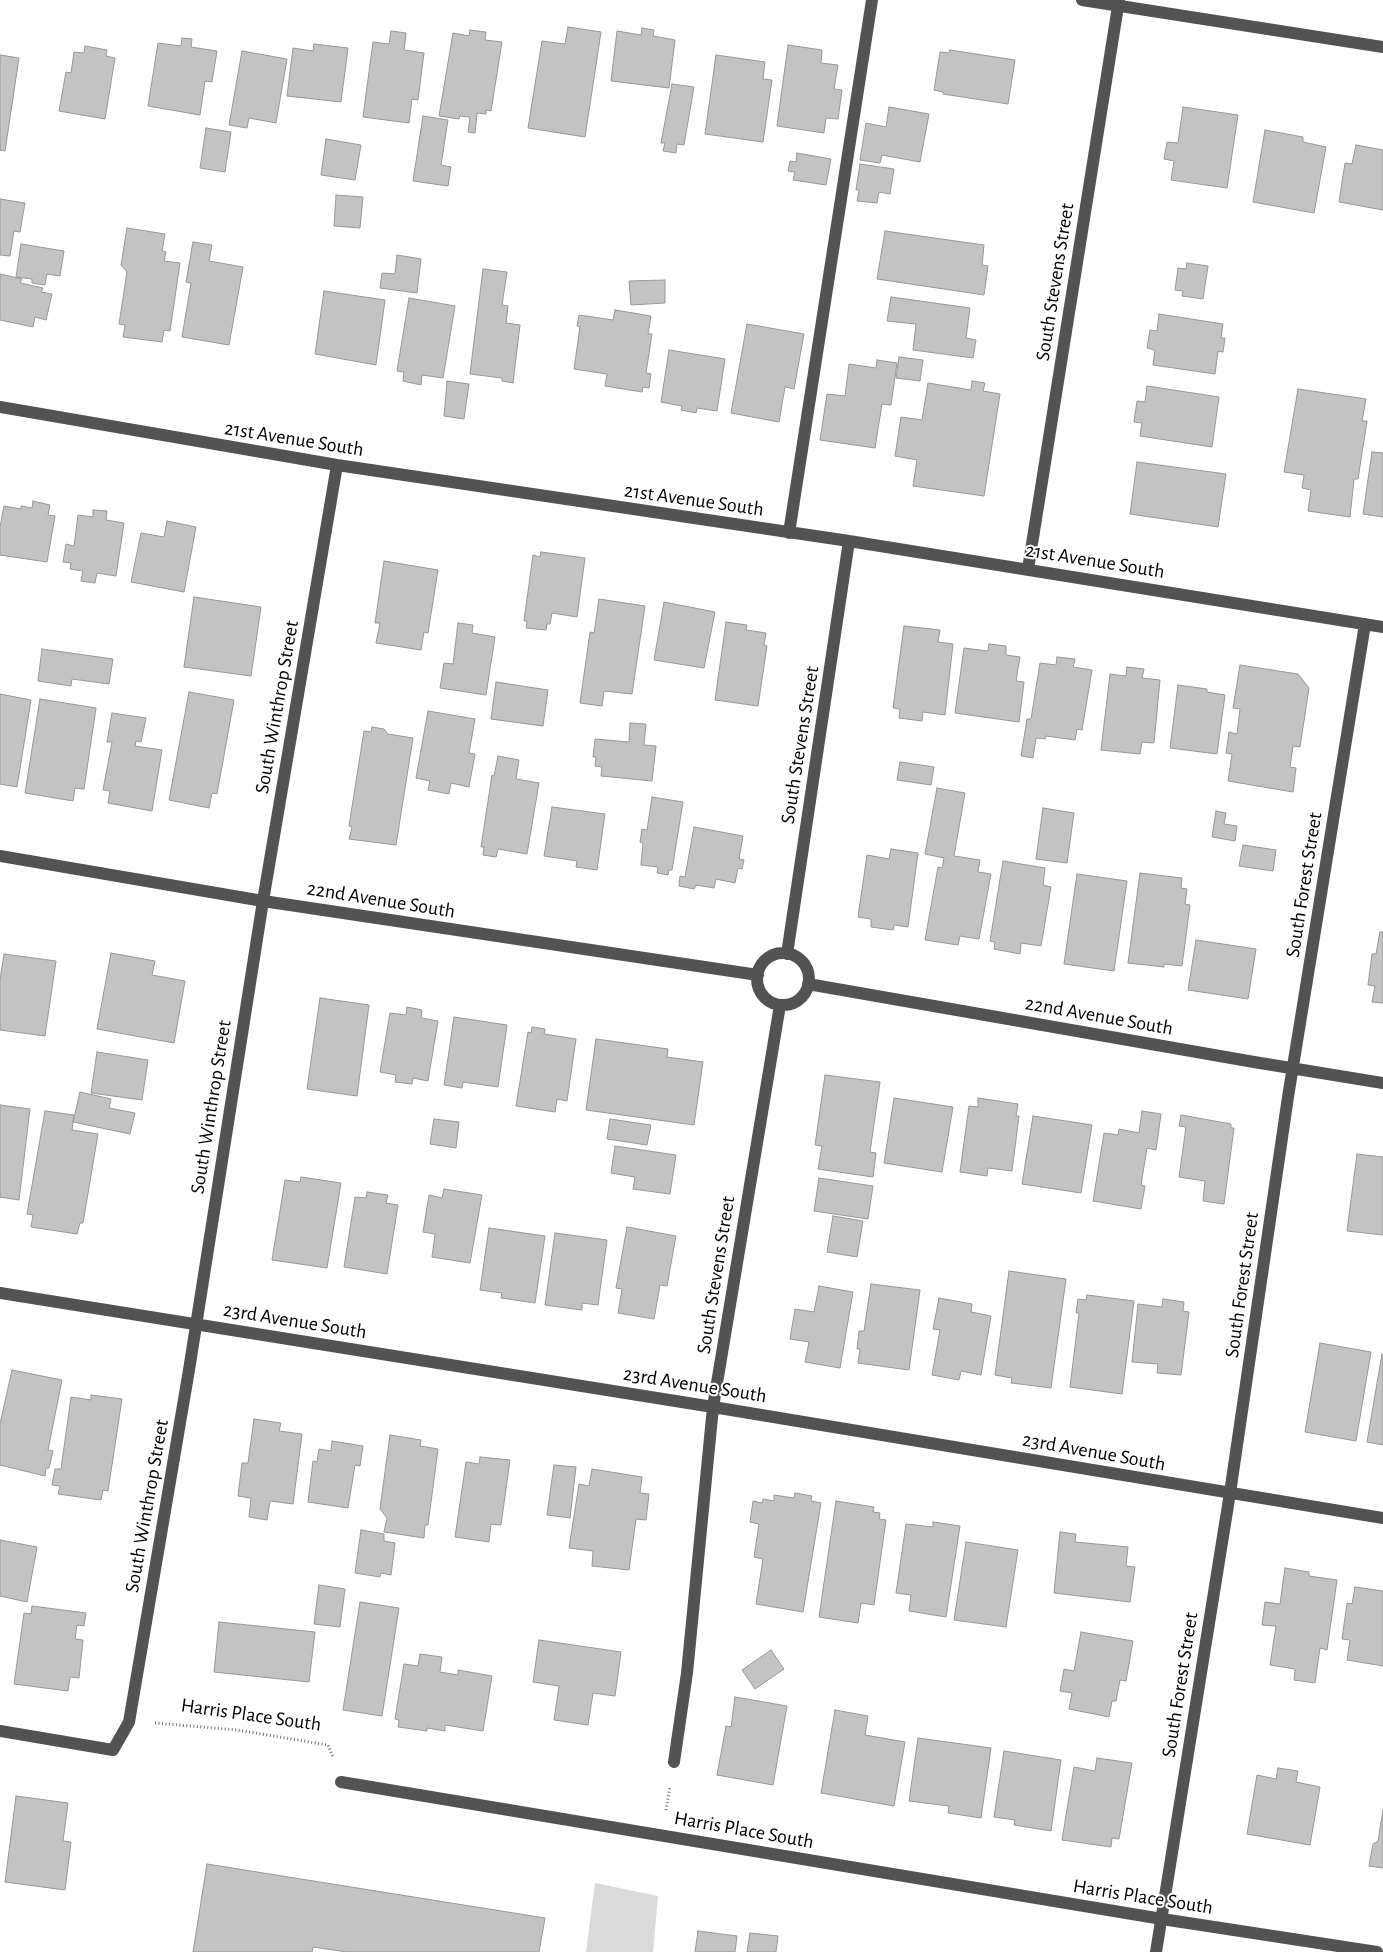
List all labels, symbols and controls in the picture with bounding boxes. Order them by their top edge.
street label: South Stevens Street [1031,201,1079,363]
street label: 21st Avenue South [223,416,365,462]
street label: 21st Avenue South [623,478,765,522]
street label: 21st Avenue South [1024,538,1166,584]
street label: South Winthrop Street [250,618,304,796]
street label: South Stevens Street [776,664,824,826]
street label: South Forest Street [1281,811,1327,959]
street label: 22nd Avenue South [305,876,457,924]
street label: 22nd Avenue South [1023,991,1175,1041]
street label: South Winthrop Street [185,1018,237,1196]
street label: South Stevens Street [692,1194,740,1356]
street label: South Forest Street [1220,1211,1264,1359]
street label: 23rd Avenue South [222,1298,368,1344]
street label: 23rd Avenue South [622,1362,768,1408]
street label: South Winthrop Street [120,1417,174,1595]
street label: 23rd Avenue South [1021,1428,1167,1476]
street label: South Forest Street [1157,1611,1203,1759]
street label: Harris Place South [179,1693,323,1737]
street label: Harris Place South [672,1806,816,1854]
street label: Harris Place South [1071,1874,1215,1920]

